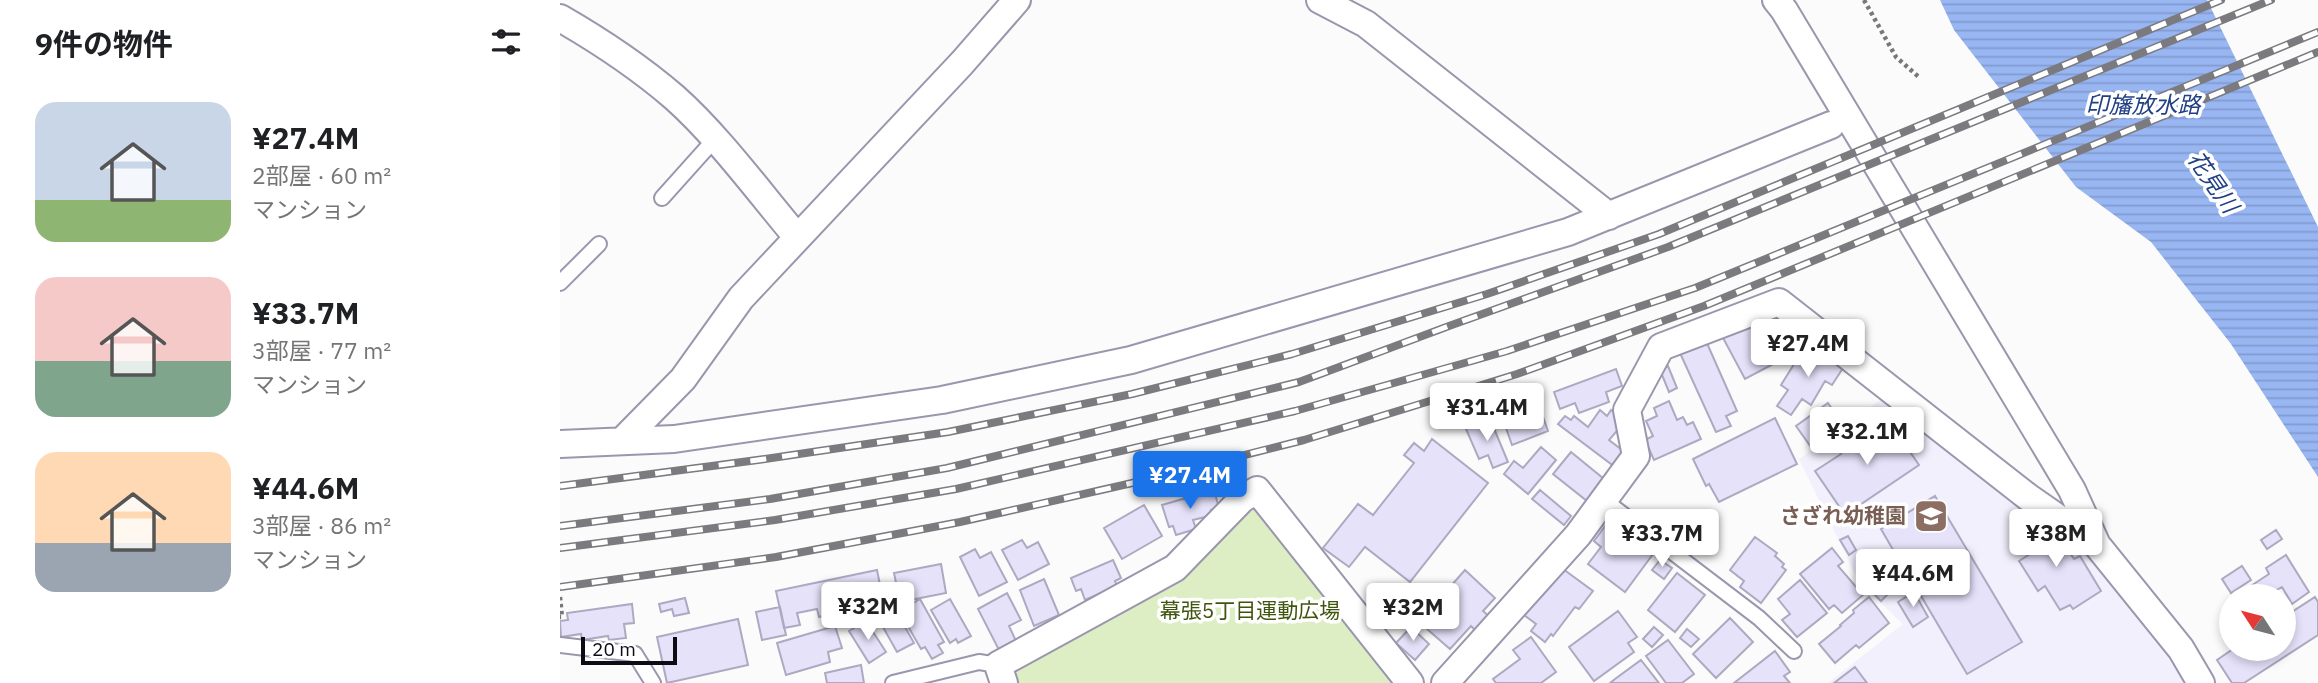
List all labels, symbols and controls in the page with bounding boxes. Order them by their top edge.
icon: filters [487,23,525,61]
text: 9件の物件 [35,24,173,63]
water label: 印旛放水路 [2086,89,2203,119]
text: ¥27.4M [252,118,359,157]
icon: home [91,130,175,214]
water label: 花見川 [2182,145,2248,221]
text: 2部屋 · 60 m² [252,160,391,190]
text: マンション [252,194,367,224]
text: ¥33.7M [252,293,359,332]
icon: home [91,305,175,389]
pin: ¥27.4M [1751,320,1865,379]
text: ¥27.4M [1767,327,1849,357]
text: 3部屋 · 77 m² [252,335,391,365]
text: マンション [252,369,367,399]
pin: ¥31.4M [1430,384,1544,443]
text: ¥31.4M [1446,391,1528,421]
pin: ¥32.1M [1810,407,1924,467]
text: ¥32.1M [1826,415,1908,445]
pin: ¥27.4M [1133,452,1247,511]
text: ¥27.4M [1149,459,1231,489]
text: ¥44.6M [252,468,359,507]
icon: home [91,480,175,564]
school or university icon: さざれ幼稚園 [1912,497,1950,535]
place label: さざれ幼稚園 [1780,501,1906,529]
text: 3部屋 · 86 m² [252,510,391,540]
pin: ¥33.7M [1605,510,1719,569]
pin: ¥38M [2015,510,2097,569]
text: ¥33.7M [1621,517,1703,547]
text: ¥38M [2025,517,2087,547]
text: マンション [252,544,367,574]
pin: ¥44.6M [1856,550,1970,609]
text: ¥44.6M [1872,557,1954,587]
pin: ¥32M [827,582,909,642]
pin: ¥32M [1372,584,1454,643]
north arrow [2219,584,2296,662]
map controls [2219,584,2296,661]
text: ¥32M [837,590,899,620]
text: ¥32M [1382,591,1444,621]
park label: 幕張5丁目運動広場 [1160,596,1340,624]
scale bar [581,634,677,666]
text: 20 m [592,637,636,661]

